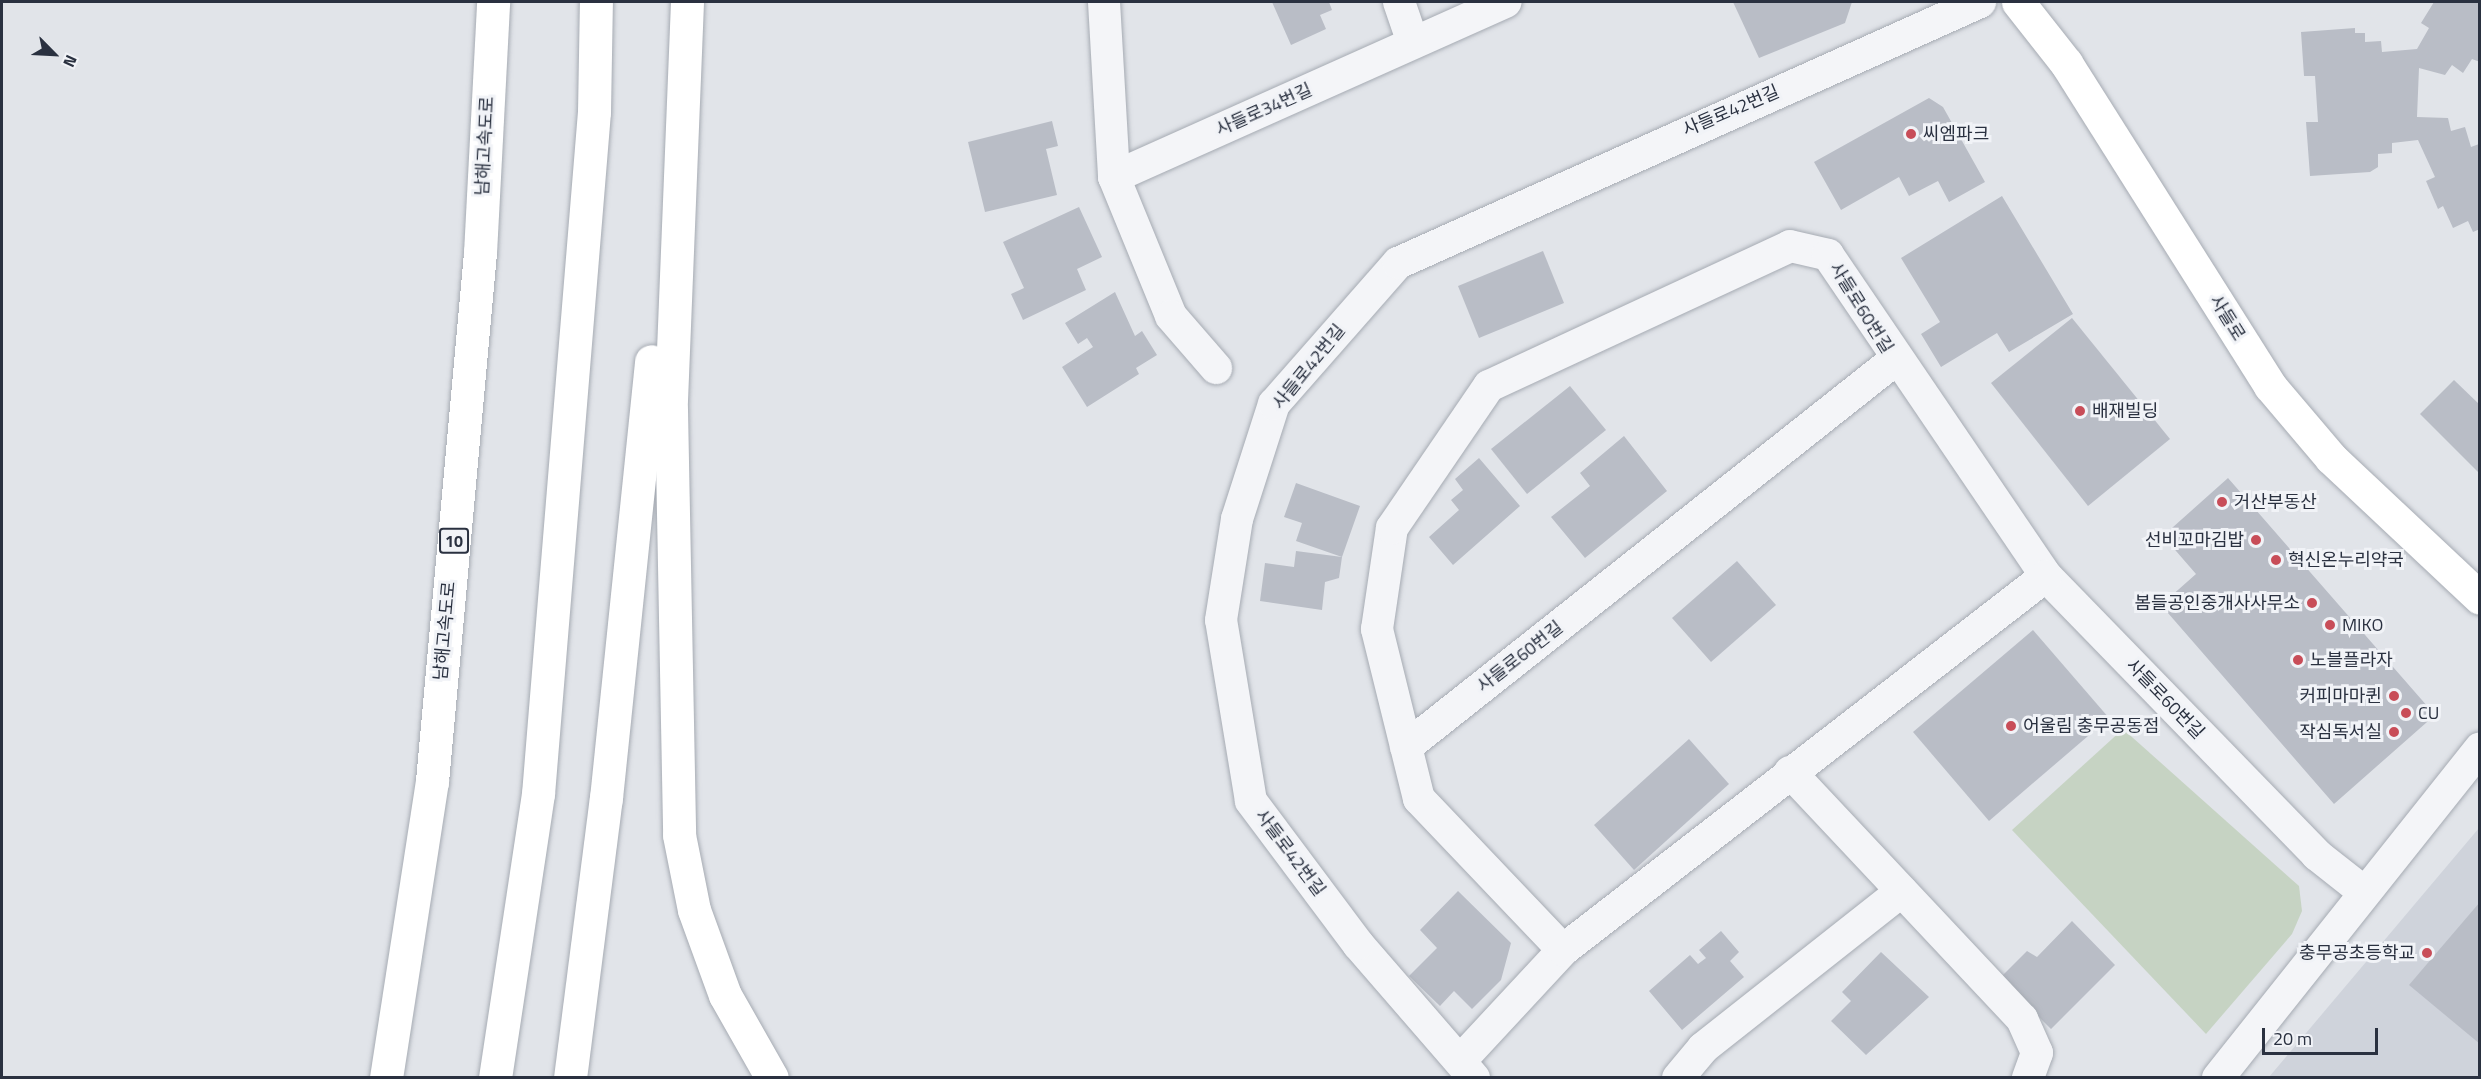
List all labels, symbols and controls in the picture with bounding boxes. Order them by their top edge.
north arrow [24,24,84,84]
text: N [57,51,84,71]
street label: 사들로34번길 [1213,79,1315,141]
street label: 사들로42번길 [1679,81,1783,141]
street label: 남해고속도로 [472,96,498,196]
place label: 씨엠파크 [1923,123,1989,145]
marker: 씨엠파크 [1904,127,1918,141]
street label: 사들로60번길 [1825,259,1897,357]
street label: 사들로 [2205,291,2249,345]
street label: 사들로42번길 [1268,320,1350,414]
place label: 배재빌딩 [2092,400,2158,422]
marker: 배재빌딩 [2073,404,2087,418]
place label: 거산부동산 [2234,491,2317,513]
marker: 거산부동산 [2215,495,2229,509]
road number: 10 [439,528,469,554]
place label: 선비꼬마김밥 [2145,529,2244,551]
marker: 선비꼬마김밥 [2249,533,2263,547]
place label: 혁신온누리약국 [2288,549,2404,571]
marker: 혁신온누리약국 [2269,553,2283,567]
street label: 남해고속도로 [430,581,460,681]
place label: 봄들공인중개사사무소 [2134,592,2300,614]
marker: 봄들공인중개사사무소 [2305,596,2319,610]
place label: MIKO [2342,614,2383,636]
street label: 사들로60번길 [1473,617,1567,697]
marker: MIKO [2323,618,2337,632]
place label: 노블플라자 [2310,649,2393,671]
marker: 노블플라자 [2291,653,2305,667]
street label: 사들로60번길 [2121,654,2209,744]
place label: 커피마마퀸 [2299,685,2382,707]
marker: 커피마마퀸 [2387,689,2401,703]
place label: CU [2418,702,2439,724]
marker: CU [2399,706,2413,720]
place label: 어울림 충무공동점 [2023,715,2159,737]
marker: 어울림 충무공동점 [2004,719,2018,733]
place label: 작심독서실 [2299,721,2382,743]
marker: 작심독서실 [2387,725,2401,739]
street label: 사들로42번길 [1250,805,1330,901]
place label: 충무공초등학교 [2299,942,2415,964]
marker: 충무공초등학교 [2420,946,2434,960]
scale bar [2265,1016,2380,1054]
text: 20 m [2273,1025,2312,1052]

